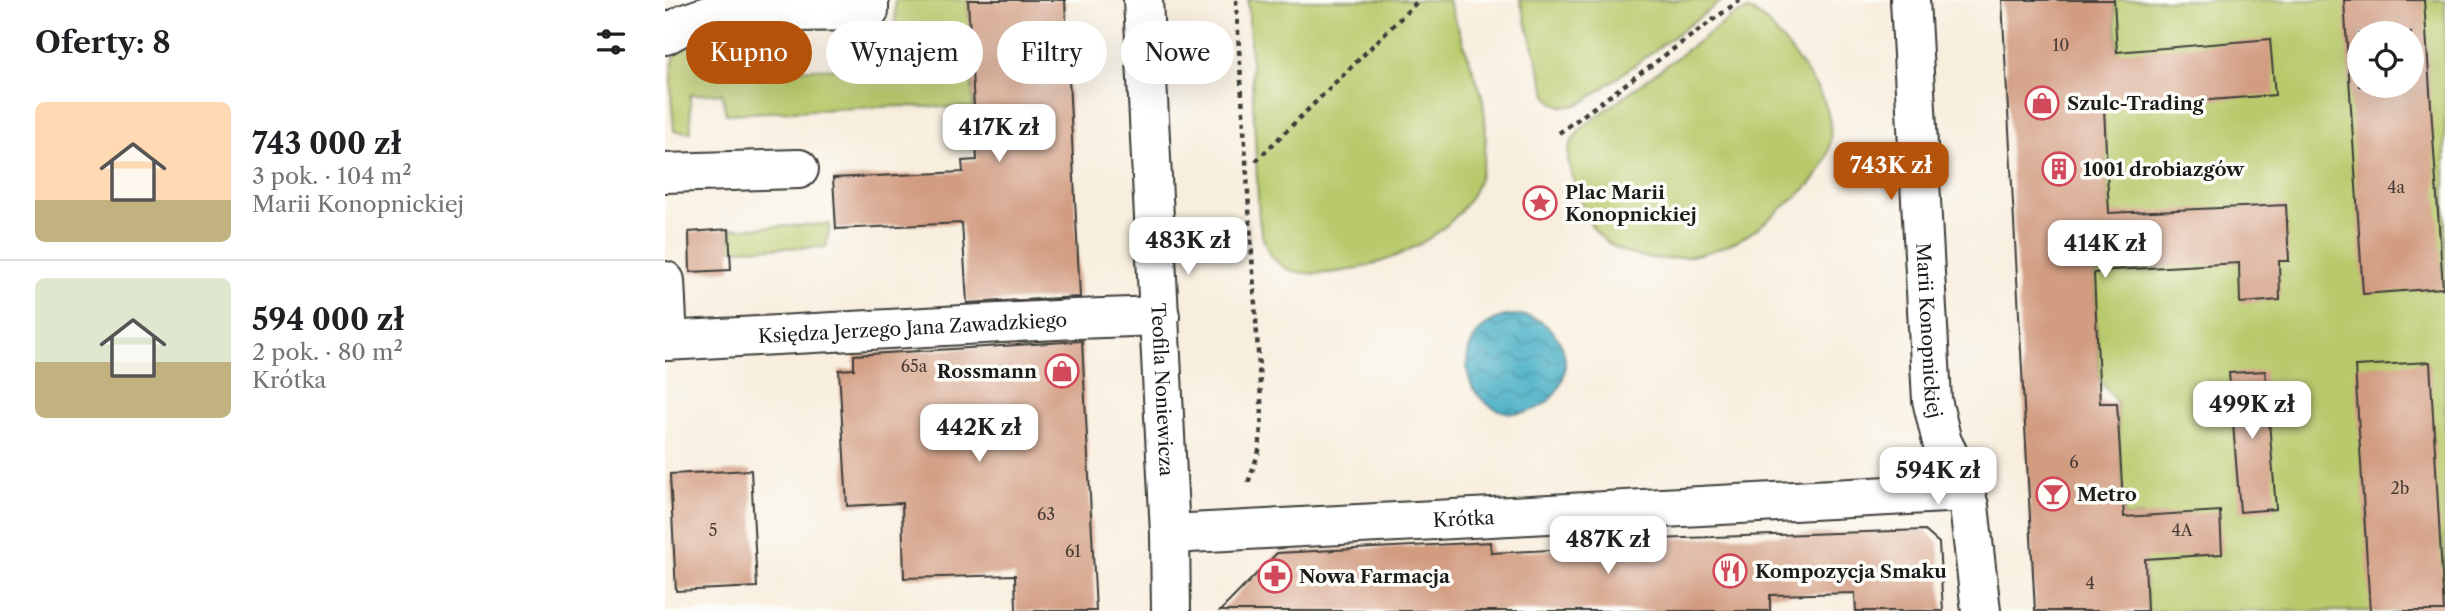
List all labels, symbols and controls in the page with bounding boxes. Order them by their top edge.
chip: Kupno [686,21,812,84]
chip: Wynajem [826,21,983,84]
chip: Filtry [997,21,1107,84]
chip: Nowe [1121,21,1234,84]
map controls [2347,21,2424,98]
button: locate [2347,21,2424,98]
icon: filters [592,23,630,61]
text: Oferty: 8 [35,24,171,61]
house number: 10 [2053,35,2069,55]
shop icon: Szulc-Trading [2023,84,2061,122]
place label: Szulc-Trading [2067,92,2205,115]
pin: 417K zł [934,104,1064,164]
text: 417K zł [959,113,1039,141]
text: 743 000 zł [252,125,401,162]
icon: home [91,130,175,214]
pin: 743K zł [1826,142,1956,202]
building icon: 1001 drobiazgów [2040,150,2078,188]
text: 743K zł [1850,151,1932,179]
place label: 1001 drobiazgów [2083,158,2245,181]
text: 3 pok. · 104 m² [252,162,412,190]
house number: 4a [2387,177,2405,197]
place label: Plac Marii Konopnickiej [1565,181,1697,226]
place icon: Plac Marii Konopnickiej [1521,184,1559,222]
text: Marii Konopnickiej [252,190,464,218]
pin: 483K zł [1123,218,1253,277]
pin: 414K zł [2040,220,2170,280]
text: 483K zł [1145,226,1231,254]
text: 414K zł [2064,229,2146,257]
street label: Marii Konopnickiej [1912,242,1947,420]
text: 594 000 zł [252,301,404,338]
street label: Teofila Noniewicza [1147,302,1179,477]
icon: home [91,306,175,390]
street label: Księdza Jerzego Jana Zawadzkiego [758,308,1068,347]
text: 2 pok. · 80 m² [252,338,403,366]
shop icon: Rossmann [1043,352,1081,390]
house number: 65a [901,356,928,376]
place label: Rossmann [937,360,1037,383]
text: Krótka [252,366,326,394]
pin: 499K zł [2187,382,2317,441]
text: 499K zł [2209,390,2295,418]
pin: 442K zł [914,405,1044,464]
text: 442K zł [936,413,1022,441]
pin: 594K zł [1873,448,2003,507]
house number: 6 [2069,452,2079,472]
text: 594K zł [1896,456,1980,484]
bar icon: Metro [2034,475,2072,513]
house number: 2b [2391,478,2409,498]
place label: Metro [2077,483,2137,506]
house number: 63 [1037,504,1055,524]
street label: Krótka [1432,505,1495,532]
pin: 487K zł [1543,516,1673,576]
house number: 5 [709,520,717,540]
house number: 4A [2171,520,2194,540]
text: 487K zł [1566,525,1650,553]
house number: 61 [1065,541,1081,561]
restaurant icon: Kompozycja Smaku [1711,552,1749,590]
pharmacy icon: Nowa Farmacja [1256,557,1294,595]
place label: Kompozycja Smaku [1755,560,1947,583]
place label: Nowa Farmacja [1299,565,1451,588]
house number: 4 [2085,573,2095,593]

